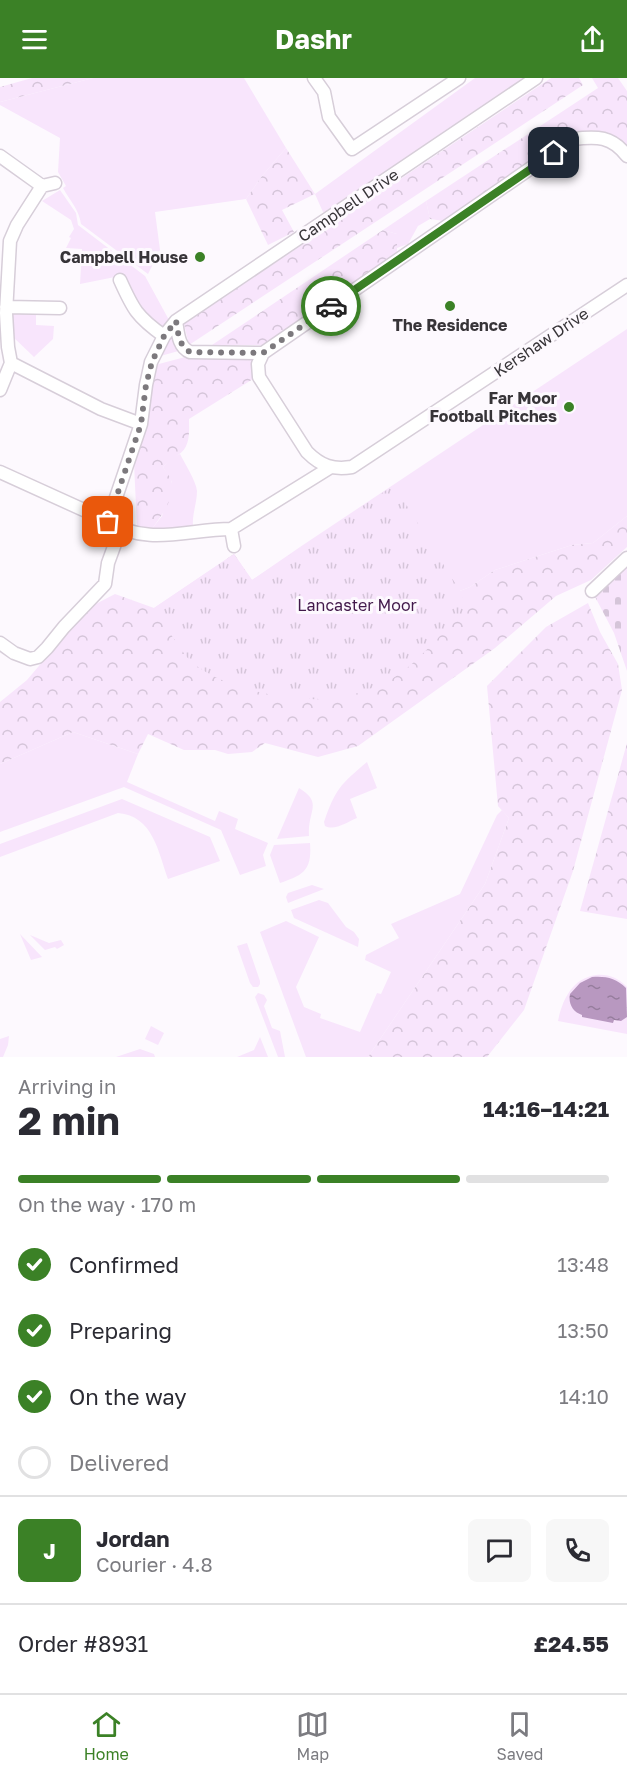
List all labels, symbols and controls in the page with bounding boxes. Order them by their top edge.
icon: menu [18,23,51,56]
text: Dashr [275,23,352,55]
icon: share [576,23,609,56]
pin [528,127,579,178]
icon: home [537,136,570,169]
street label: Campbell Drive [294,164,402,246]
place label: Campbell House [60,247,188,267]
marker: Campbell House [193,250,207,264]
courier [301,276,361,336]
icon: car [315,290,348,323]
marker: The Residence [443,299,457,313]
street label: Kershaw Drive [490,303,592,381]
place label: The Residence [393,315,507,335]
place label: Far Moor Football Pitches [429,388,557,426]
marker: Far Moor Football Pitches [562,400,576,414]
pin [82,496,133,547]
icon: bag [91,505,124,538]
park label: Lancaster Moor [297,595,417,615]
text: Arriving in [18,1074,116,1098]
text: 14:16–14:21 [483,1095,609,1122]
text: 2 min [18,1097,120,1144]
text: On the way · 170 m [18,1192,196,1216]
icon: check [18,1248,51,1281]
text: Confirmed [69,1251,179,1278]
text: 13:48 [557,1252,609,1276]
icon: check [18,1314,51,1347]
text: Preparing [69,1317,172,1344]
text: 13:50 [558,1318,609,1342]
icon: check [18,1380,51,1413]
text: On the way [69,1383,187,1410]
text: 14:10 [559,1384,609,1408]
text: Delivered [69,1449,169,1476]
button: chat [468,1519,531,1582]
button: phone [546,1519,609,1582]
text: Jordan [96,1525,170,1552]
text: J [43,1537,56,1564]
text: Courier · 4.8 [96,1552,213,1576]
text: Order #8931 [18,1630,148,1657]
text: £24.55 [533,1630,609,1657]
tab: Home [84,1708,129,1764]
tab: Map [296,1708,329,1764]
tab: Saved [497,1708,543,1764]

